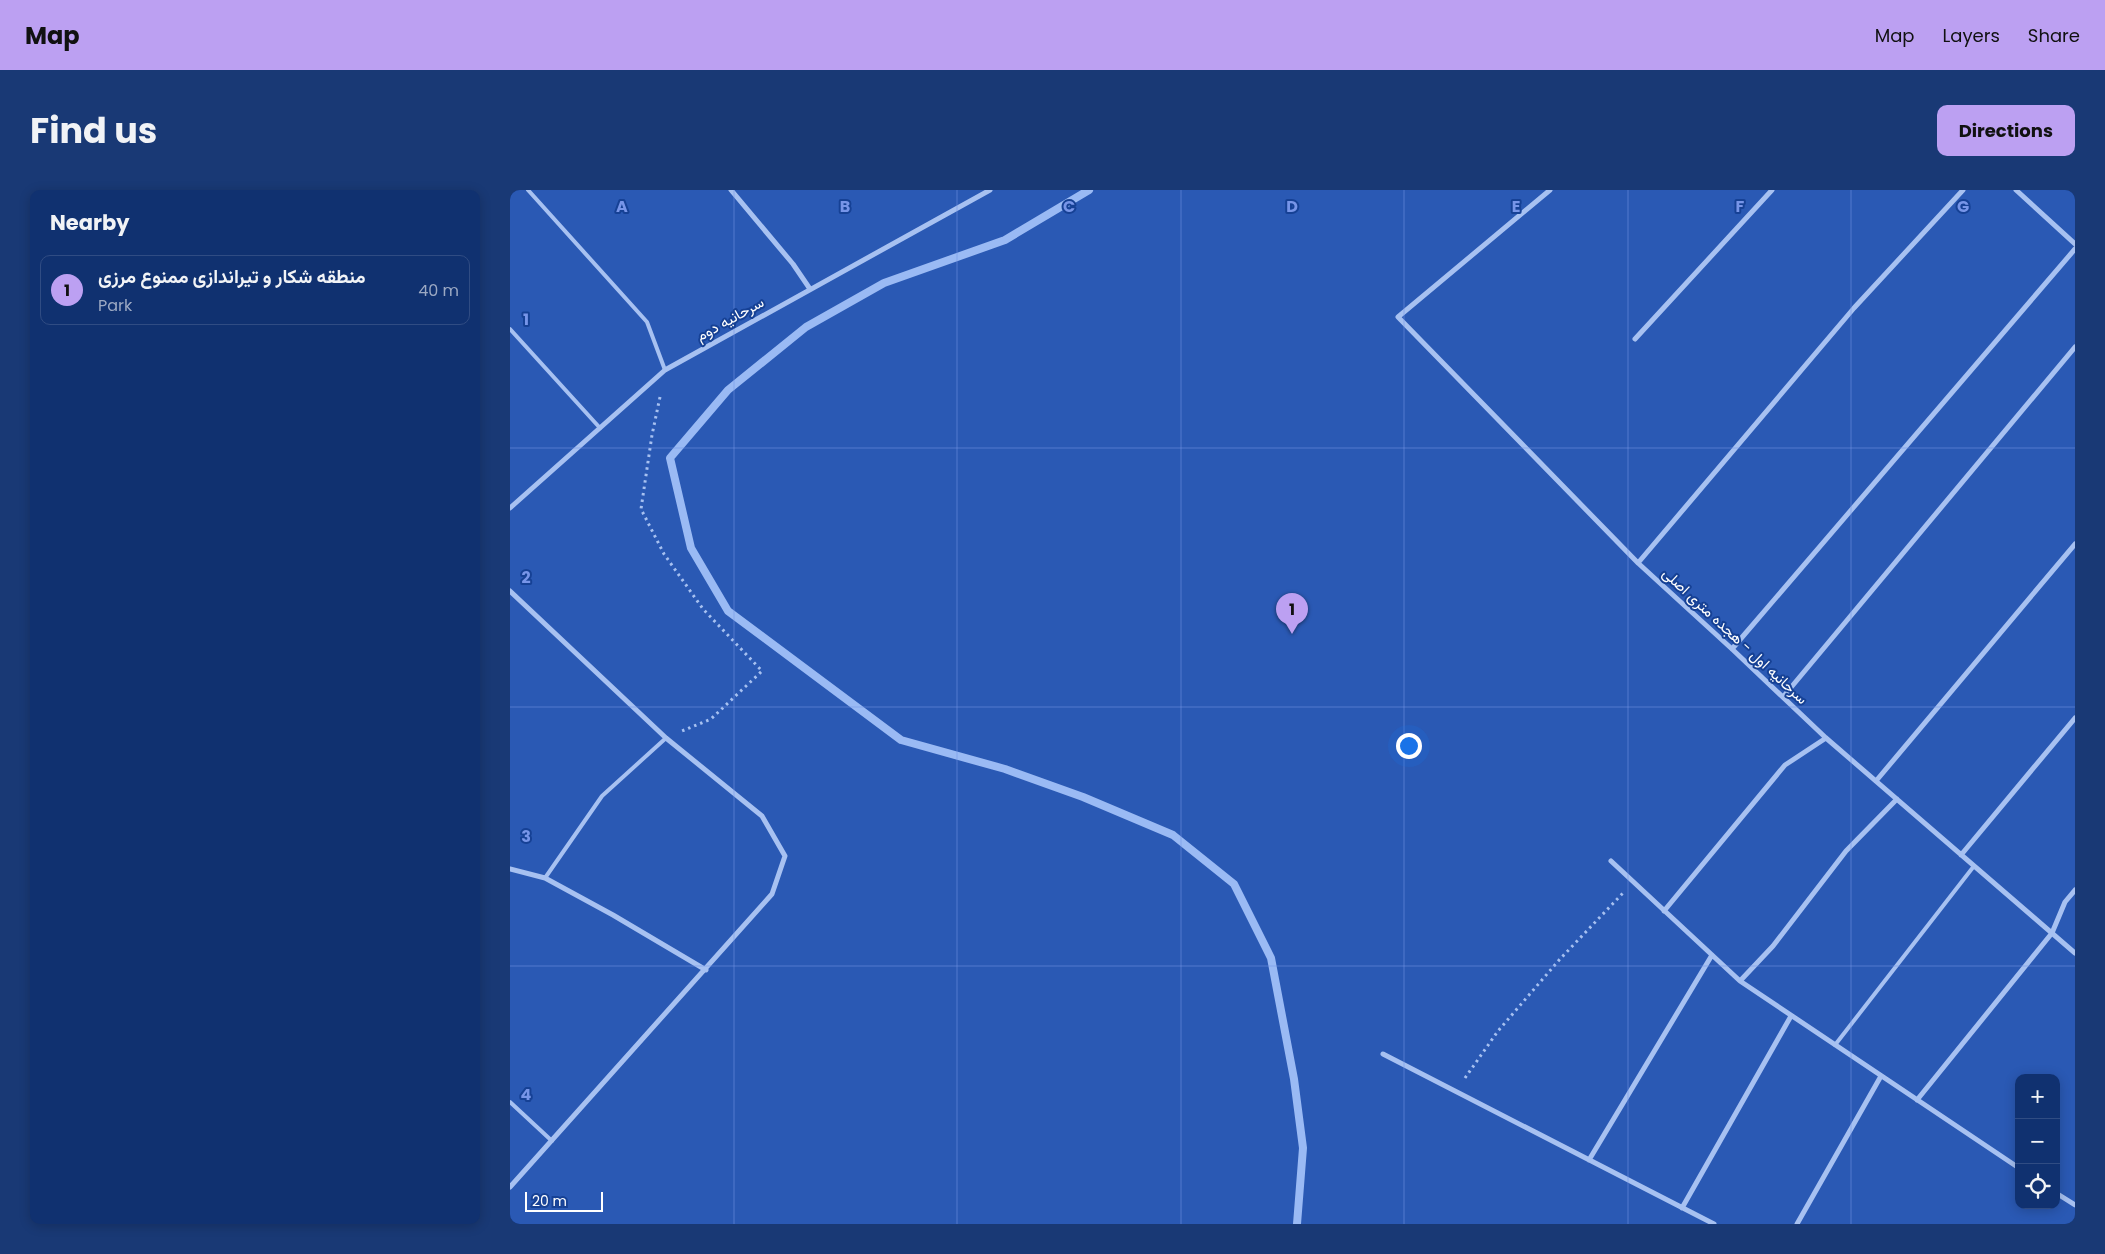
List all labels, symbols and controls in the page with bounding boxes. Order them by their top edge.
text: Map [25,19,80,52]
text: Map [1875,23,1915,48]
text: Layers [1943,23,2000,48]
text: Share [2028,23,2080,48]
button: Directions [1937,105,2075,156]
text: Find us [30,106,157,155]
text: A [616,195,628,218]
text: B [840,195,850,218]
text: C [1063,195,1075,218]
text: D [1286,195,1298,218]
text: E [1512,195,1520,218]
text: F [1736,195,1745,218]
text: G [1957,195,1969,218]
text: Nearby [50,208,130,237]
text: منطقه شکار و تیراندازی ممنوع مرزی [98,263,366,290]
text: 1 [64,279,70,302]
text: 40 m [418,279,459,302]
street label: سرحانیه دوم [692,291,768,346]
text: Park [98,294,132,317]
text: 1 [523,308,529,331]
street label: سرحانیه اول - هجده متری اصلی [1658,563,1813,709]
text: 2 [521,566,531,589]
pin: 1 [1276,593,1308,634]
your location [1396,733,1422,759]
text: 3 [521,825,531,848]
map controls [2015,1074,2060,1209]
button: + [2015,1074,2060,1119]
text: 4 [521,1083,532,1106]
button: − [2015,1119,2060,1164]
button: locate [2015,1164,2060,1209]
scale bar [525,1189,602,1212]
text: 20 m [532,1191,567,1211]

